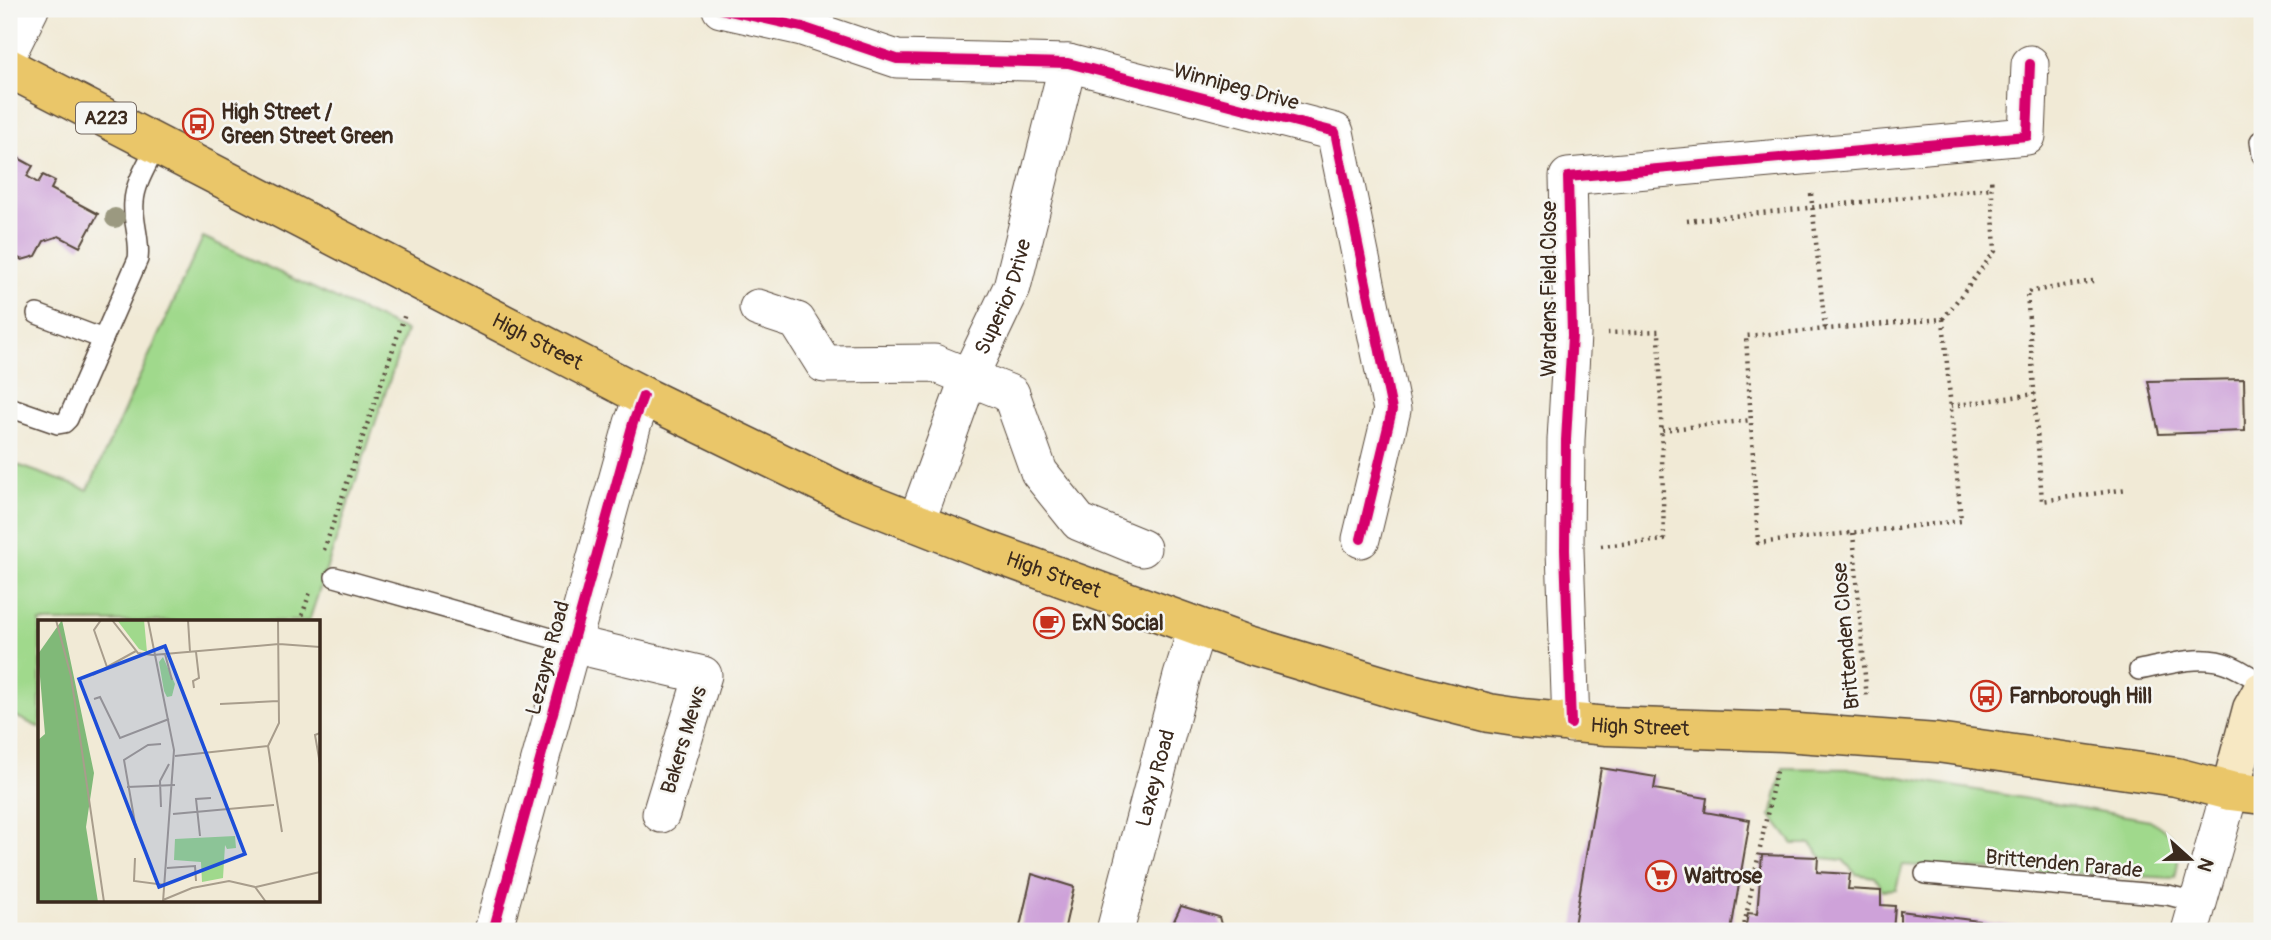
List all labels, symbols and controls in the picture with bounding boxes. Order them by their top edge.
street label: Winnipeg Drive [1170,57,1303,117]
place label: High Street / Green Street Green [221,99,394,150]
road number: A223 [76,102,136,134]
bus stop icon: High Street / Green Street Green [181,107,215,141]
street label: Wardens Field Close [1536,200,1563,377]
street label: Superior Drive [968,235,1037,359]
street label: High Street [487,307,588,376]
street label: High Street [1002,545,1105,604]
street label: Brittenden Close [1826,561,1866,711]
street label: Lezayre Road [520,598,576,718]
cafe icon: ExN Social [1032,606,1066,640]
place label: ExN Social [1072,610,1164,637]
inset map [38,620,320,902]
bus stop icon: Farnborough Hill [1969,679,2003,713]
street label: Bakers Mews [655,682,713,797]
place label: Farnborough Hill [2009,683,2152,710]
street label: High Street [1589,711,1691,742]
street label: Laxey Road [1129,727,1181,830]
north arrow [2156,824,2226,894]
street label: Brittenden Parade [1984,844,2144,884]
text: N [2191,854,2218,875]
supermarket icon: Waitrose [1644,859,1678,893]
place label: Waitrose [1684,863,1763,890]

